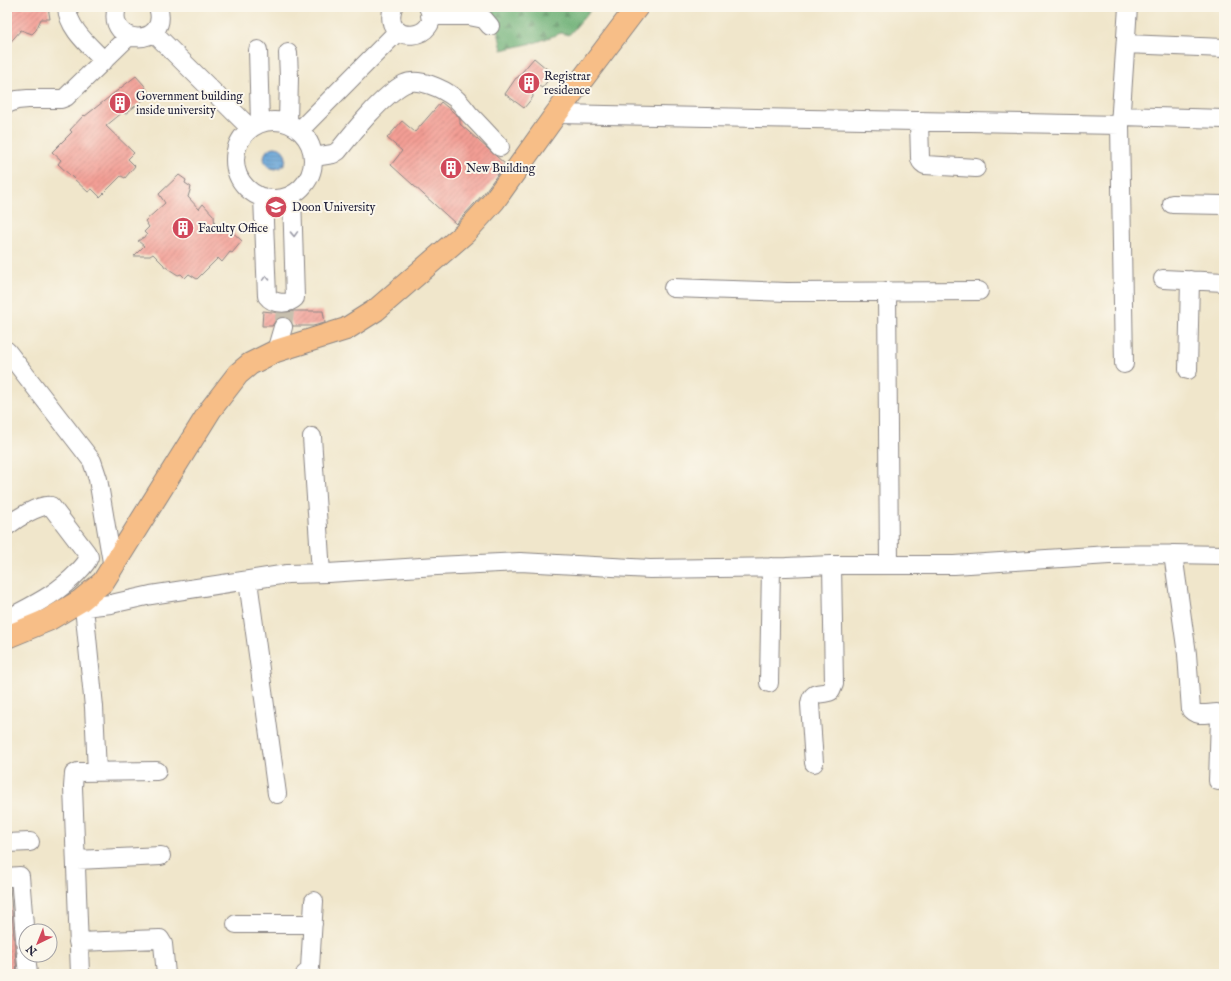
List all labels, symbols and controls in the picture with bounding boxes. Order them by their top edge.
place label: Registrar residence [544,69,591,98]
building icon: Registrar residence [516,70,542,96]
place label: Government building inside university [136,89,243,118]
building icon: Government building inside university [107,90,133,116]
building icon: New Building [438,155,464,181]
place label: New Building [466,161,536,176]
school or university icon: Doon University [263,194,289,220]
place label: Doon University [292,200,376,215]
building icon: Faculty Office [170,215,196,241]
place label: Faculty Office [198,221,268,236]
one-way arrow [289,231,298,237]
one-way arrow [262,275,271,281]
north arrow [18,923,58,963]
text: N [23,941,41,959]

